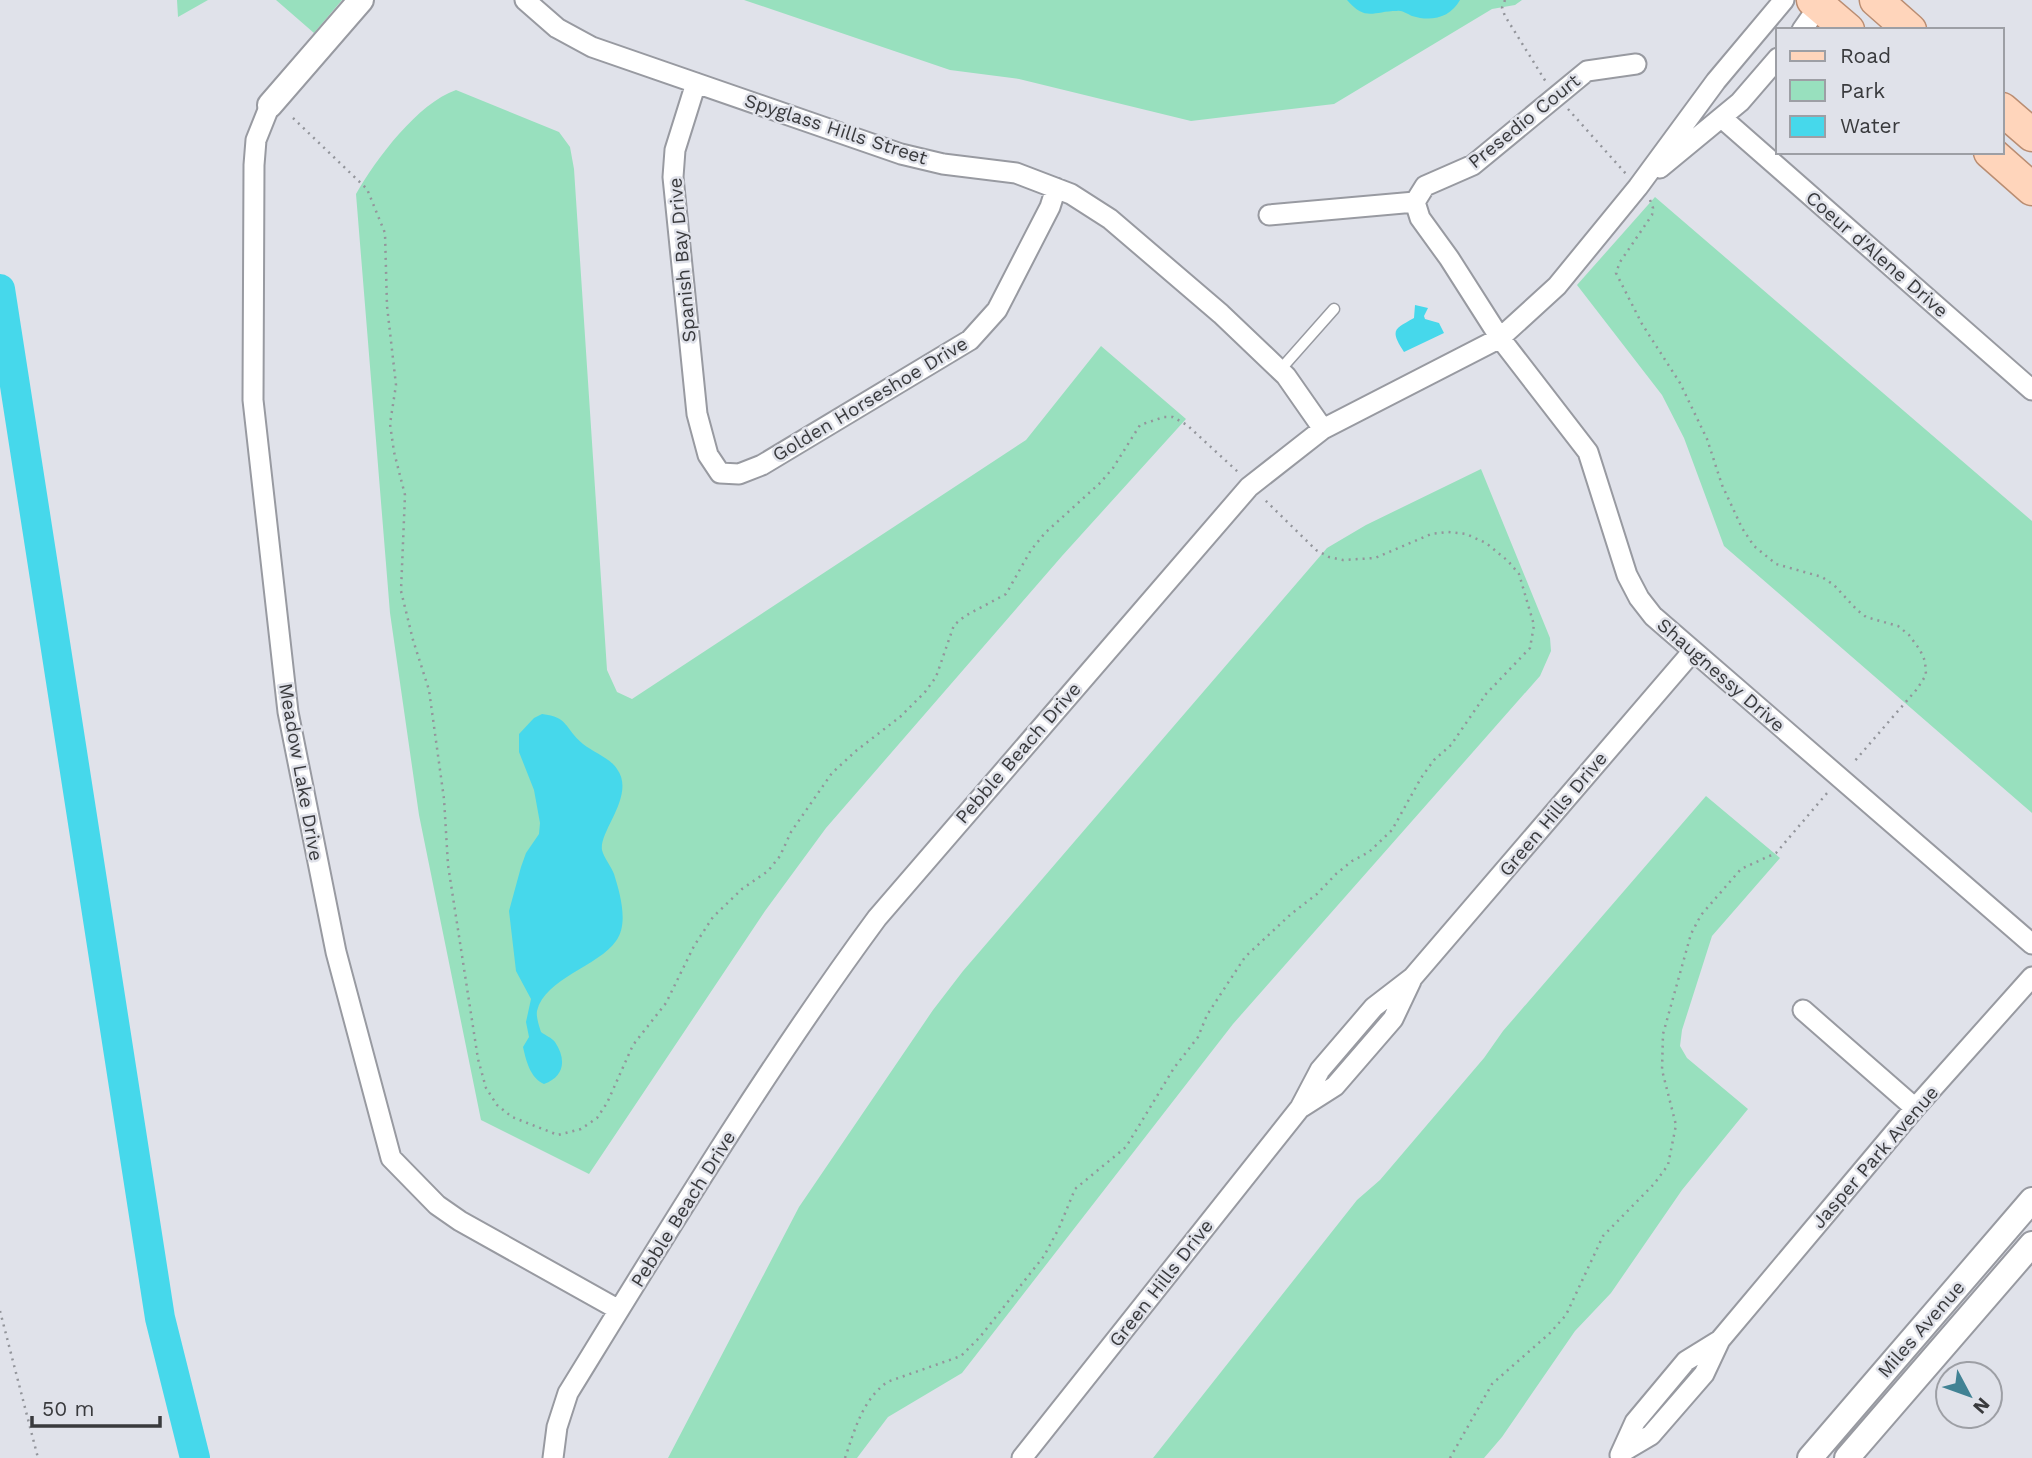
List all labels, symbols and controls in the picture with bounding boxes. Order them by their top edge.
legend [1776,28,2004,154]
text: Road [1840,43,1891,68]
street label: Presedio Court [1463,69,1585,173]
text: Park [1840,78,1885,103]
street label: Spyglass Hills Street [742,89,930,169]
text: Water [1840,113,1901,138]
street label: Spanish Bay Drive [663,177,701,343]
street label: Coeur d'Alene Drive [1801,186,1953,322]
street label: Golden Horseshoe Drive [768,332,972,466]
street label: Shaugnessy Drive [1652,613,1790,737]
street label: Pebble Beach Drive [950,678,1086,828]
street label: Meadow Lake Drive [274,681,328,863]
street label: Green Hills Drive [1494,747,1612,881]
street label: Jasper Park Avenue [1807,1081,1943,1233]
street label: Pebble Beach Drive [626,1127,740,1291]
street label: Green Hills Drive [1104,1215,1218,1351]
street label: Miles Avenue [1873,1276,1969,1382]
north arrow [1934,1360,2004,1430]
scale bar [32,1384,159,1428]
text: N [1968,1393,1995,1419]
text: 50 m [42,1396,94,1421]

